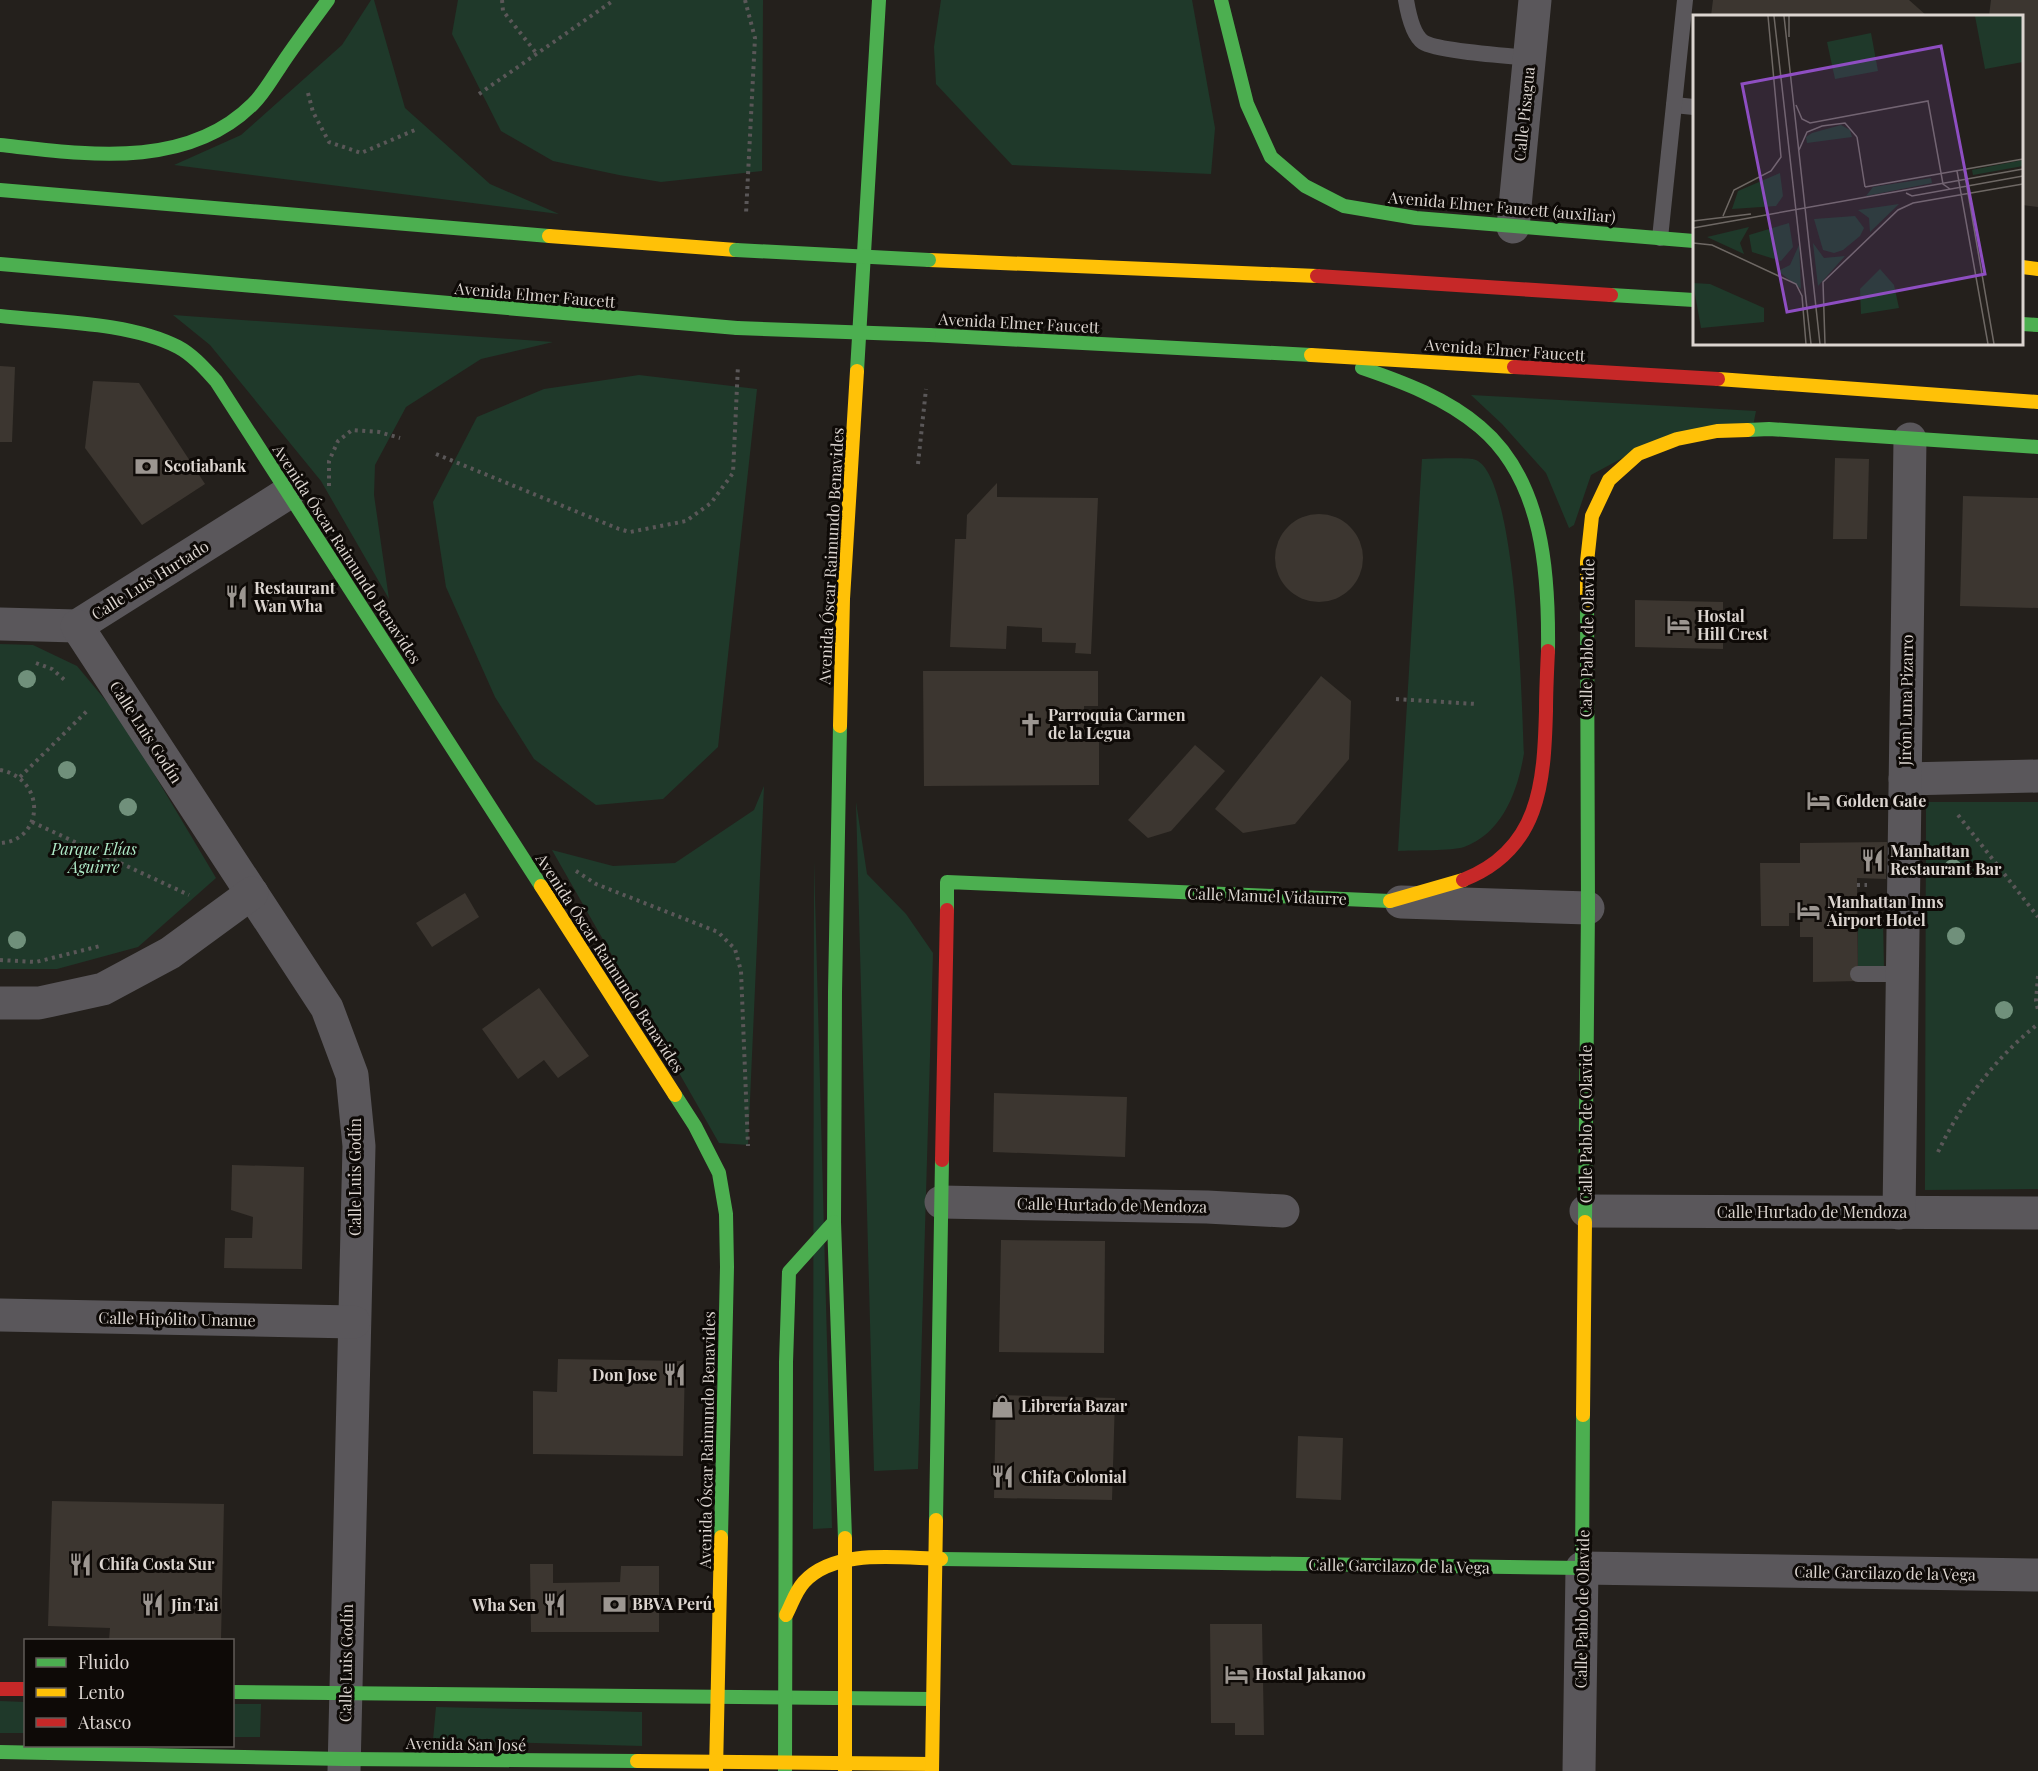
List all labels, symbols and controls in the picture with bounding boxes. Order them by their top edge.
inset map [1693,15,2023,345]
street label: Calle Pisagua [1508,66,1539,162]
street label: Avenida Elmer Faucett (auxiliar) [1386,186,1617,227]
street label: Avenida Elmer Faucett [453,277,617,312]
street label: Avenida Elmer Faucett [937,308,1100,337]
street label: Avenida Elmer Faucett [1423,333,1587,366]
street label: Avenida Óscar Raimundo Benavides [813,427,848,686]
street label: Avenida Óscar Raimundo Benavides [268,439,426,667]
bank icon: Scotiabank [133,453,159,479]
place label: Scotiabank [164,455,247,476]
street label: Calle Luis Hurtado [87,535,213,624]
street label: Calle Pablo de Olavide [1575,558,1598,718]
place label: Restaurant Wan Wha [253,577,336,616]
restaurant icon: Restaurant Wan Wha [223,584,249,610]
place label: Hostal Hill Crest [1697,605,1769,644]
hotel icon: Hostal Hill Crest [1666,612,1692,638]
street label: Jirón Luna Pizarro [1894,634,1917,767]
street label: Calle Luis Godín [105,676,188,787]
place label: Parroquia Carmen de la Legua [1048,704,1186,743]
church icon: Parroquia Carmen de la Legua [1017,711,1043,737]
hotel icon: Golden Gate [1805,788,1831,814]
place label: Golden Gate [1836,790,1926,811]
park label: Parque Elías Aguirre [50,838,137,877]
place label: Manhattan Restaurant Bar [1890,840,2002,879]
restaurant icon: Manhattan Restaurant Bar [1859,847,1885,873]
street label: Avenida Óscar Raimundo Benavides [531,848,689,1076]
street label: Calle Manuel Vidaurre [1187,882,1347,909]
place label: Manhattan Inns Airport Hotel [1826,891,1944,930]
hotel icon: Manhattan Inns Airport Hotel [1796,898,1822,924]
street label: Calle Pablo de Olavide [1575,1045,1596,1203]
street label: Calle Luis Godín [344,1117,365,1236]
street label: Calle Hurtado de Mendoza [1017,1192,1207,1217]
street label: Calle Hurtado de Mendoza [1717,1201,1907,1222]
street label: Calle Hipólito Unanue [98,1307,256,1330]
street label: Avenida Óscar Raimundo Benavides [694,1311,719,1570]
restaurant icon: Don Jose [662,1362,688,1388]
place label: Don Jose [592,1364,657,1385]
shop icon: Librería Bazar [990,1393,1016,1419]
place label: Librería Bazar [1021,1395,1128,1416]
restaurant icon: Chifa Colonial [990,1464,1016,1490]
place label: Chifa Colonial [1021,1466,1127,1487]
street label: Calle Pablo de Olavide [1570,1529,1593,1689]
restaurant icon: Chifa Costa Sur [68,1551,94,1577]
place label: Chifa Costa Sur [99,1553,215,1574]
street label: Calle Garcilazo de la Vega [1308,1553,1490,1578]
street label: Calle Garcilazo de la Vega [1794,1560,1976,1585]
bank icon: BBVA Perú [601,1591,627,1617]
restaurant icon: Jin Tai [140,1592,166,1618]
restaurant icon: Wha Sen [541,1592,567,1618]
place label: BBVA Perú [632,1593,712,1614]
place label: Jin Tai [170,1594,219,1615]
place label: Wha Sen [471,1594,536,1615]
street label: Calle Luis Godín [334,1603,357,1722]
legend [24,1639,234,1747]
text: Fluido [78,1650,129,1674]
hotel icon: Hostal Jakanoo [1224,1661,1250,1687]
place label: Hostal Jakanoo [1255,1663,1366,1684]
text: Lento [78,1680,125,1704]
text: Atasco [77,1710,131,1734]
street label: Avenida San José [405,1732,526,1755]

